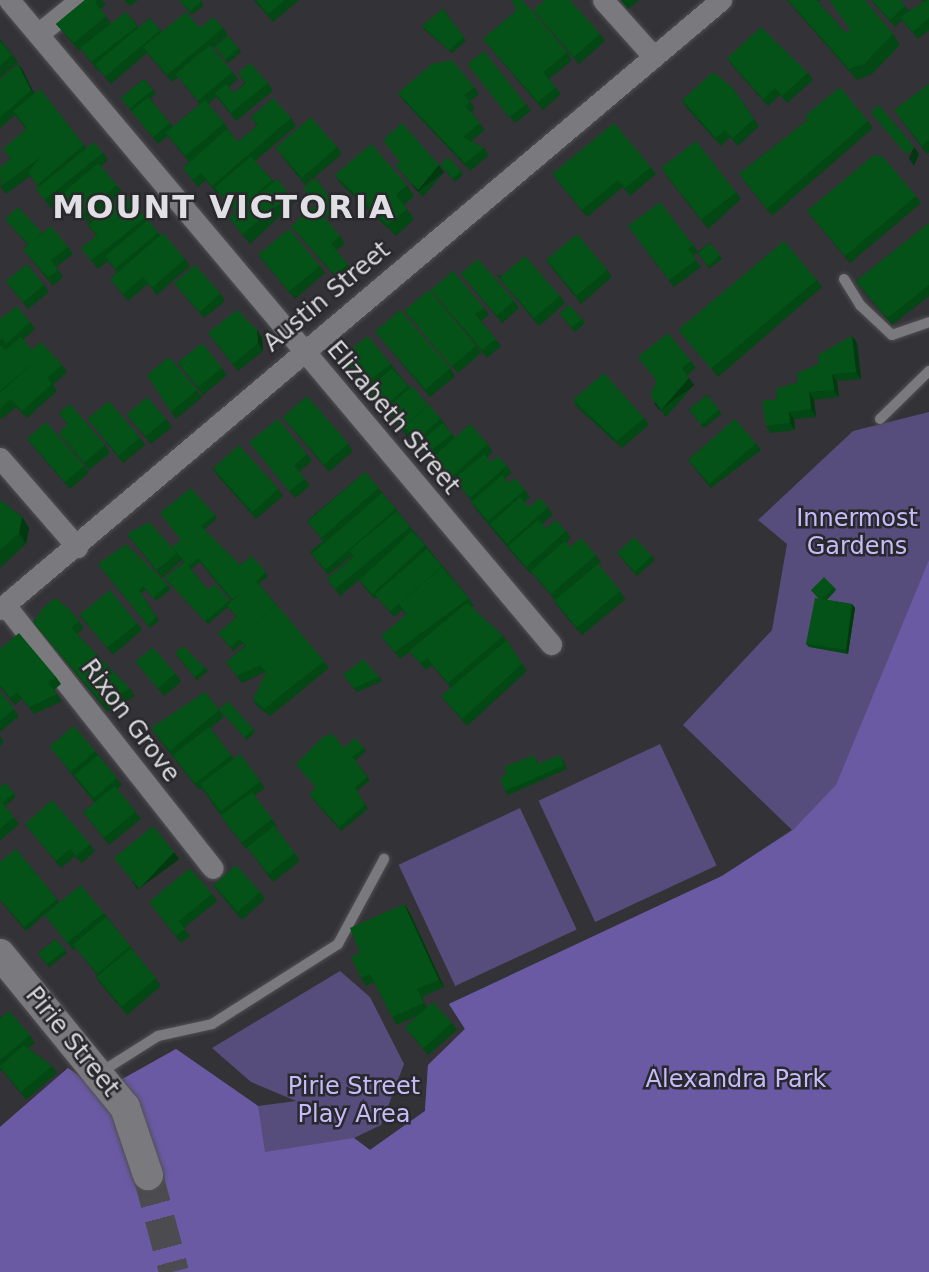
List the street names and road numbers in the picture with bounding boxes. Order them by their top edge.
street label: Austin Street [258,236,396,358]
street label: Elizabeth Street [321,336,465,500]
street label: Rixon Grove [75,654,185,788]
street label: Pirie Street [19,981,125,1103]

